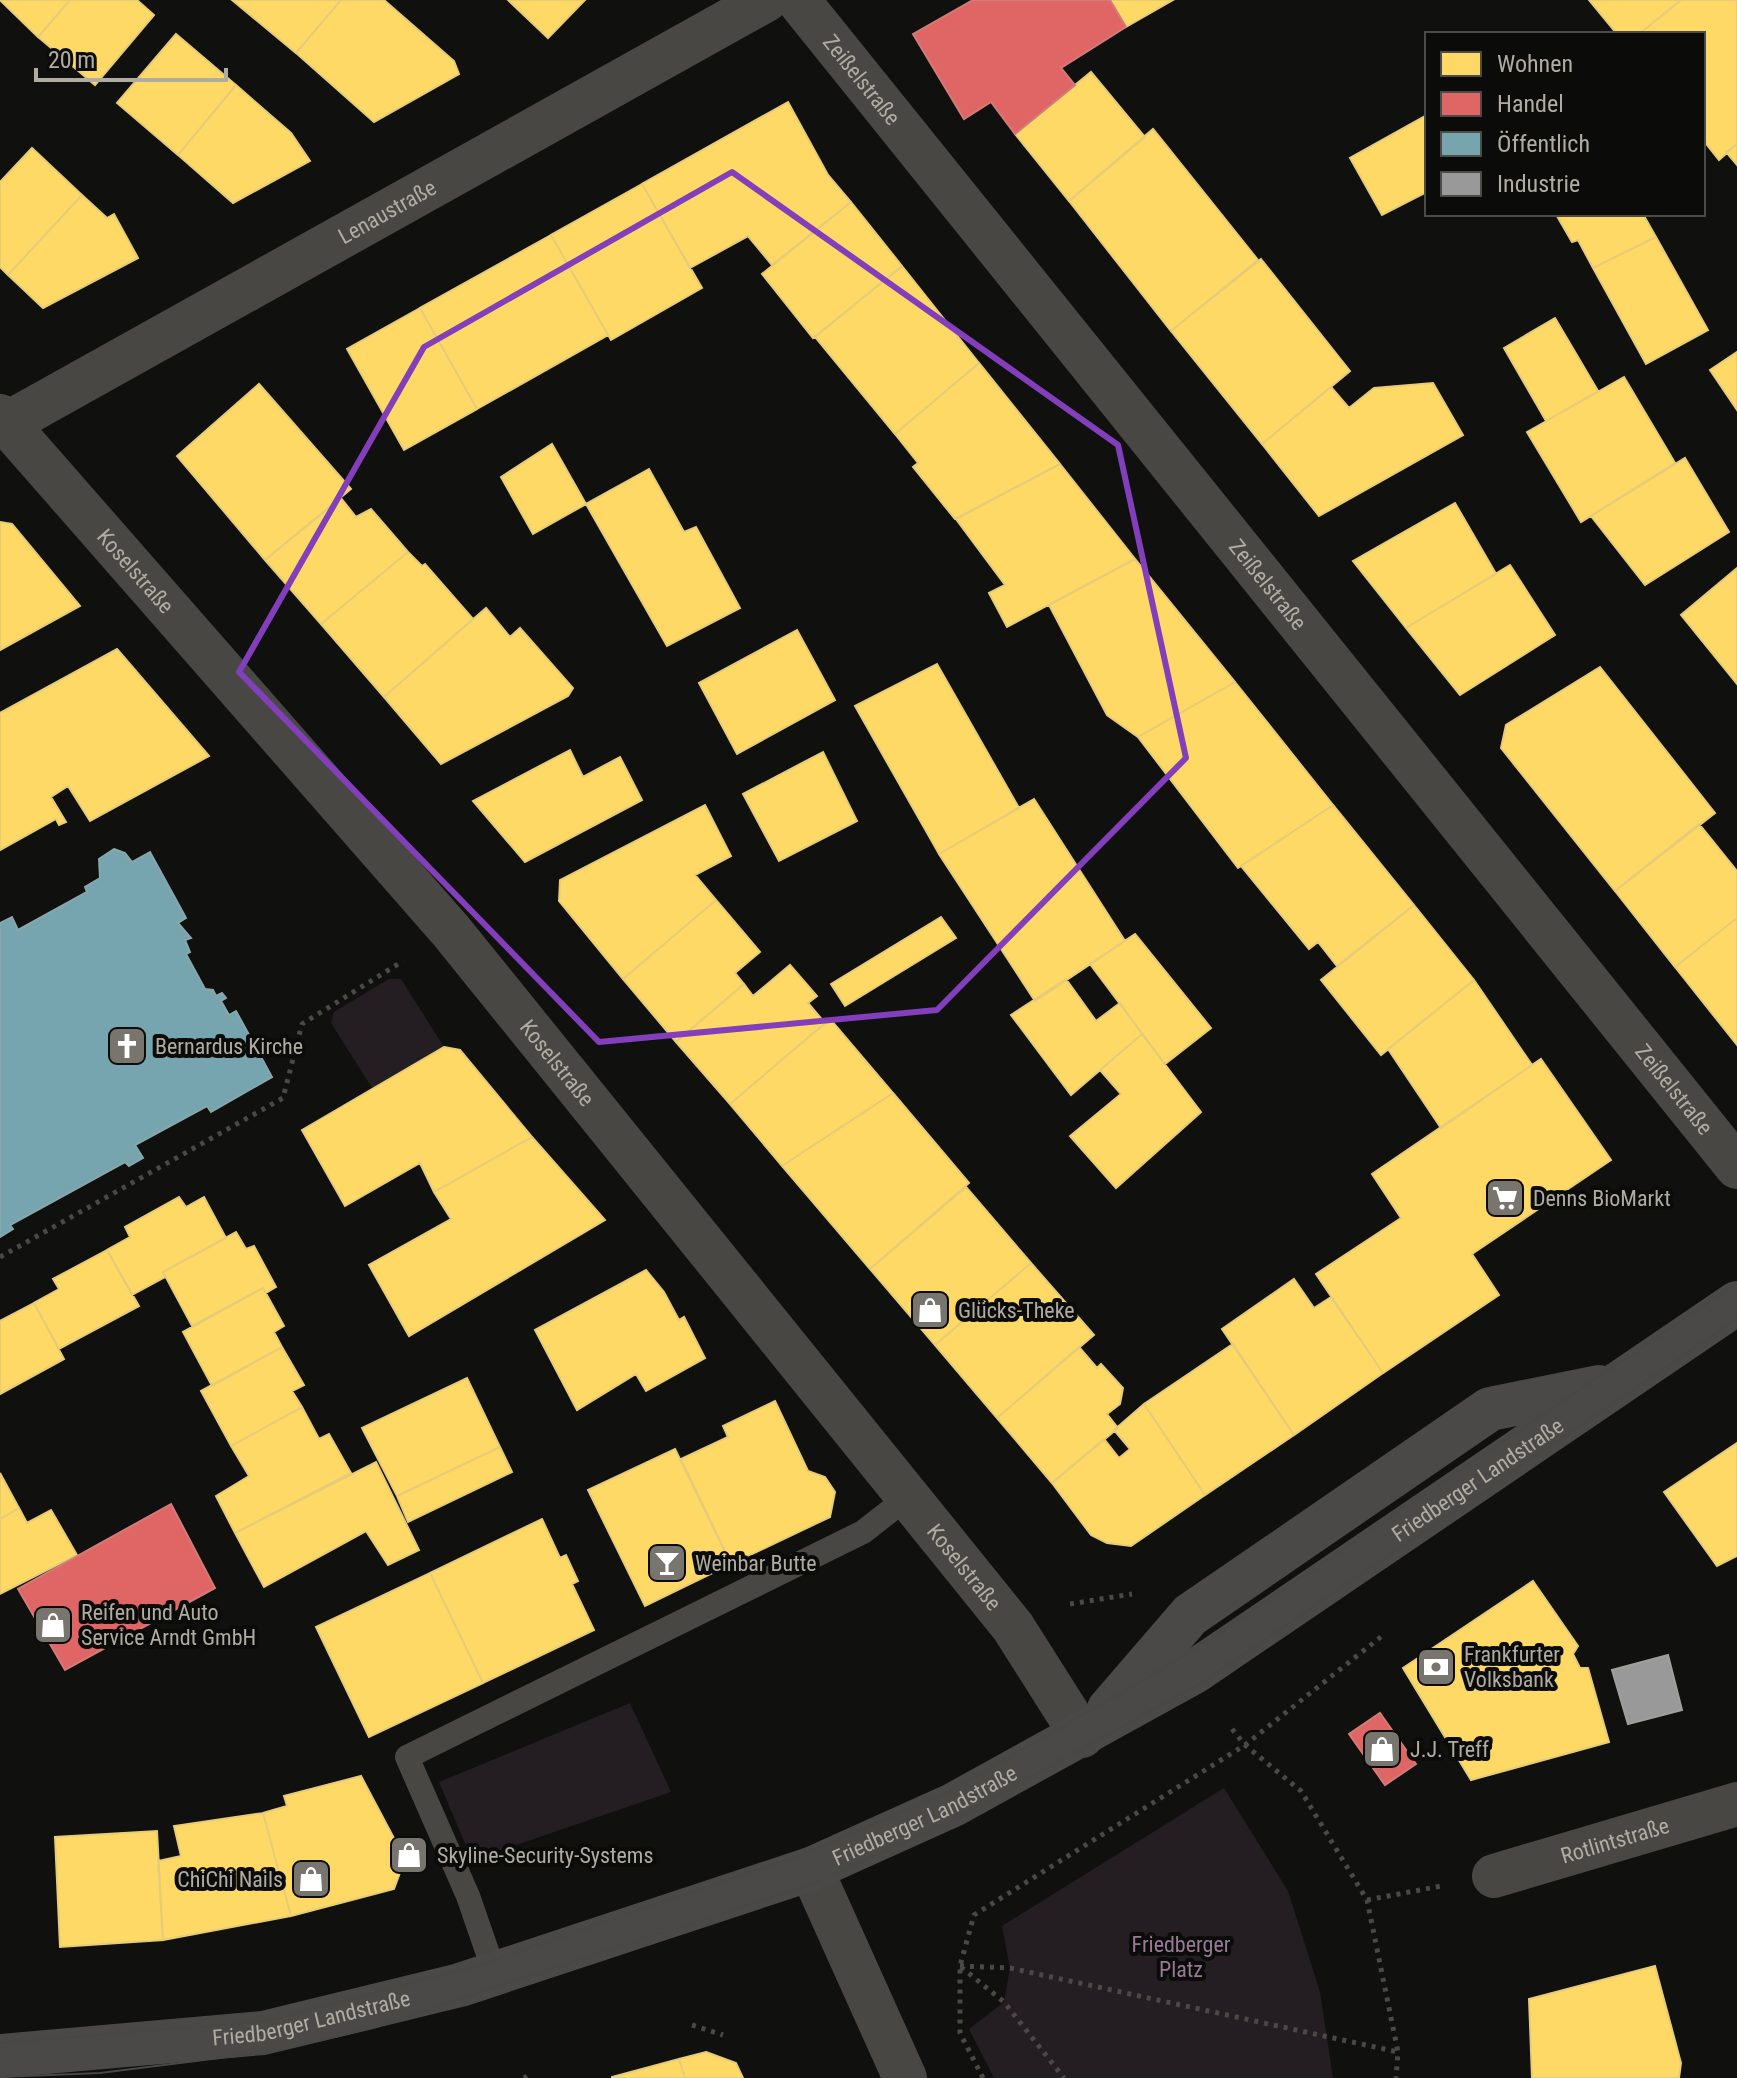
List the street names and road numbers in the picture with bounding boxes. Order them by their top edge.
street label: Zeißelstraße [818,29,906,130]
street label: Lenaustraße [334,174,440,249]
street label: Koselstraße [92,524,179,618]
street label: Zeißelstraße [1224,534,1312,635]
street label: Koselstraße [515,1015,600,1111]
street label: Zeißelstraße [1631,1039,1718,1139]
street label: Friedberger Landstraße [1387,1412,1568,1546]
street label: Koselstraße [922,1519,1007,1615]
street label: Friedberger Landstraße [828,1760,1021,1870]
street label: Rotlintstraße [1558,1812,1672,1868]
street label: Friedberger Landstraße [211,1985,413,2050]

